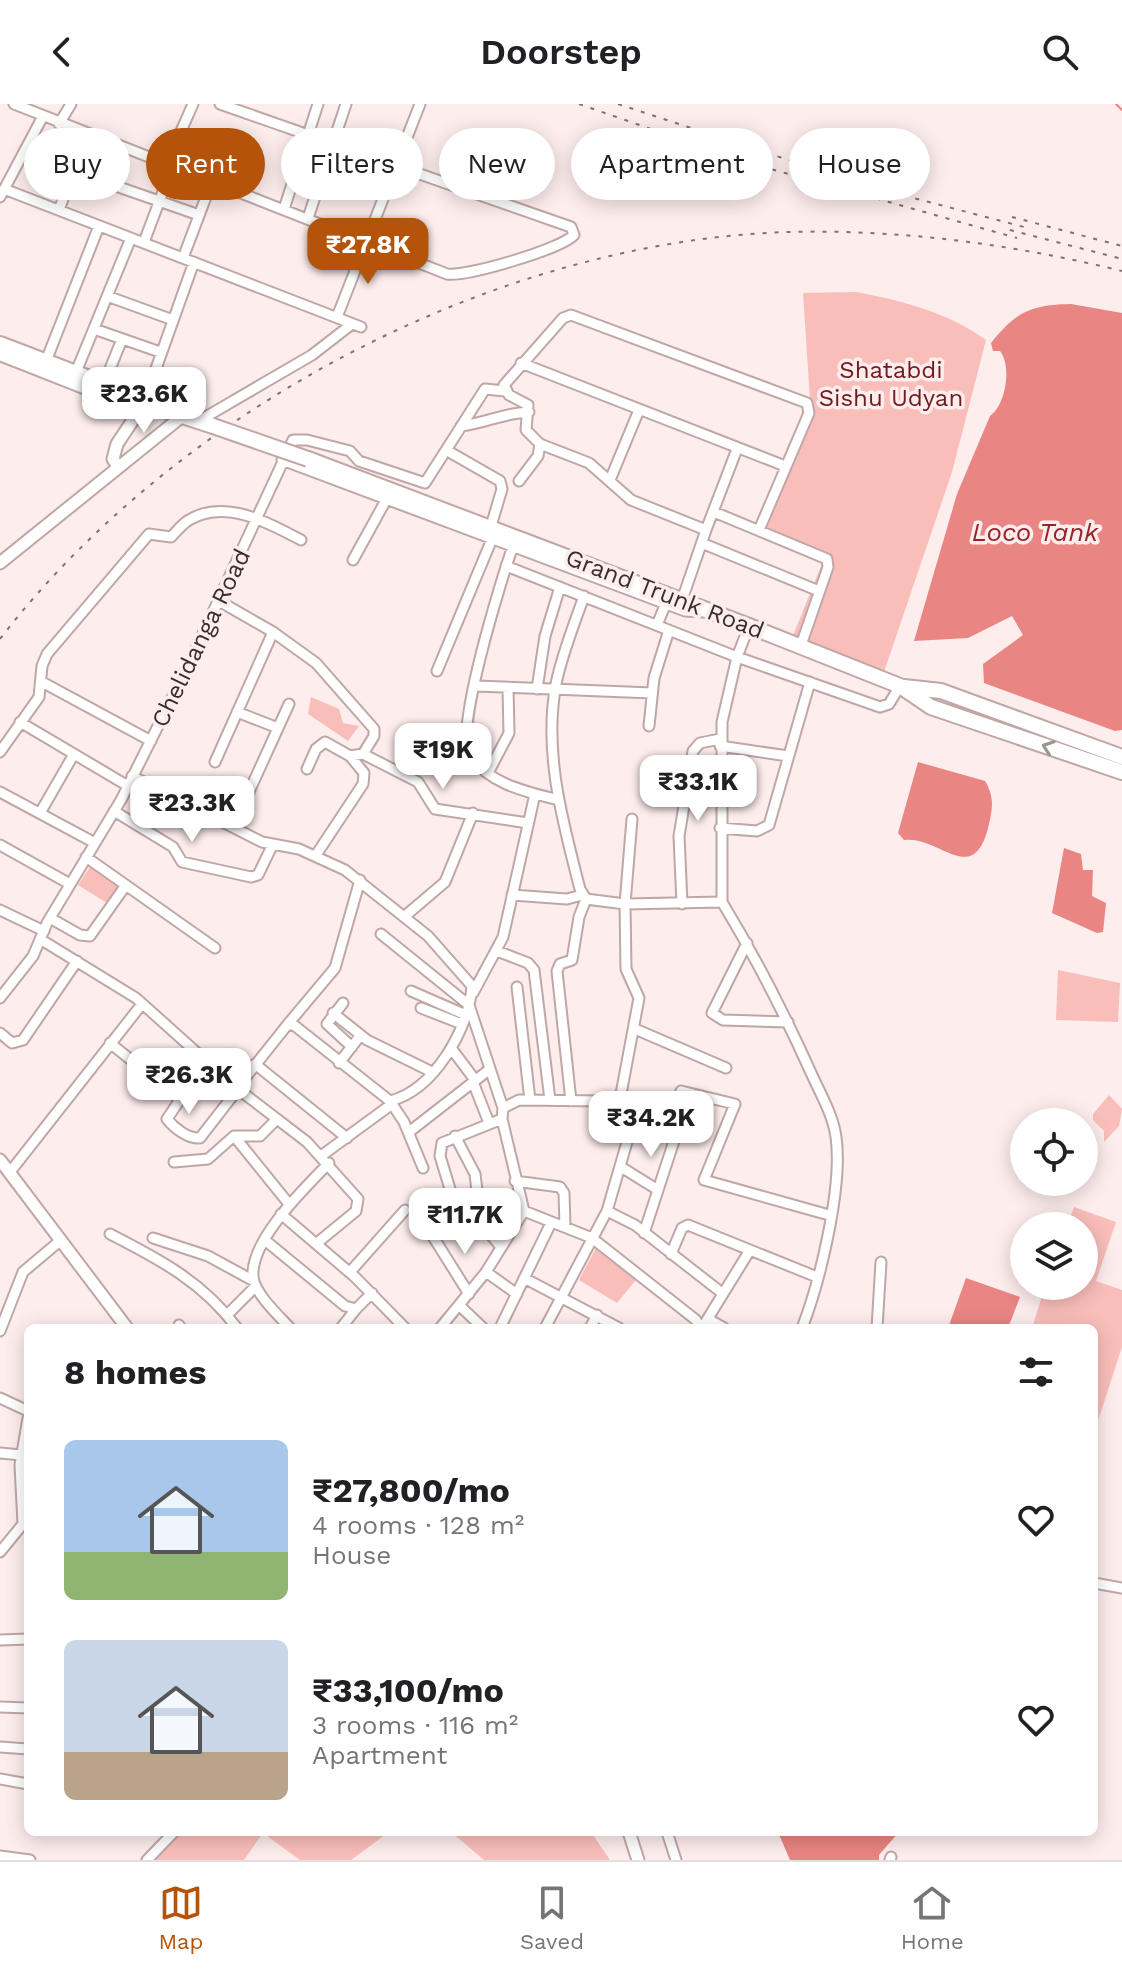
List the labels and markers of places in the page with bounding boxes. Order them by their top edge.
pin: ₹27.8K [303,218,433,286]
pin: ₹23.6K [79,367,209,435]
pin: ₹19K [396,723,490,791]
pin: ₹33.1K [633,755,763,823]
pin: ₹23.3K [127,776,257,844]
pin: ₹26.3K [124,1048,254,1116]
pin: ₹34.2K [586,1091,716,1159]
pin: ₹11.7K [400,1188,530,1256]

